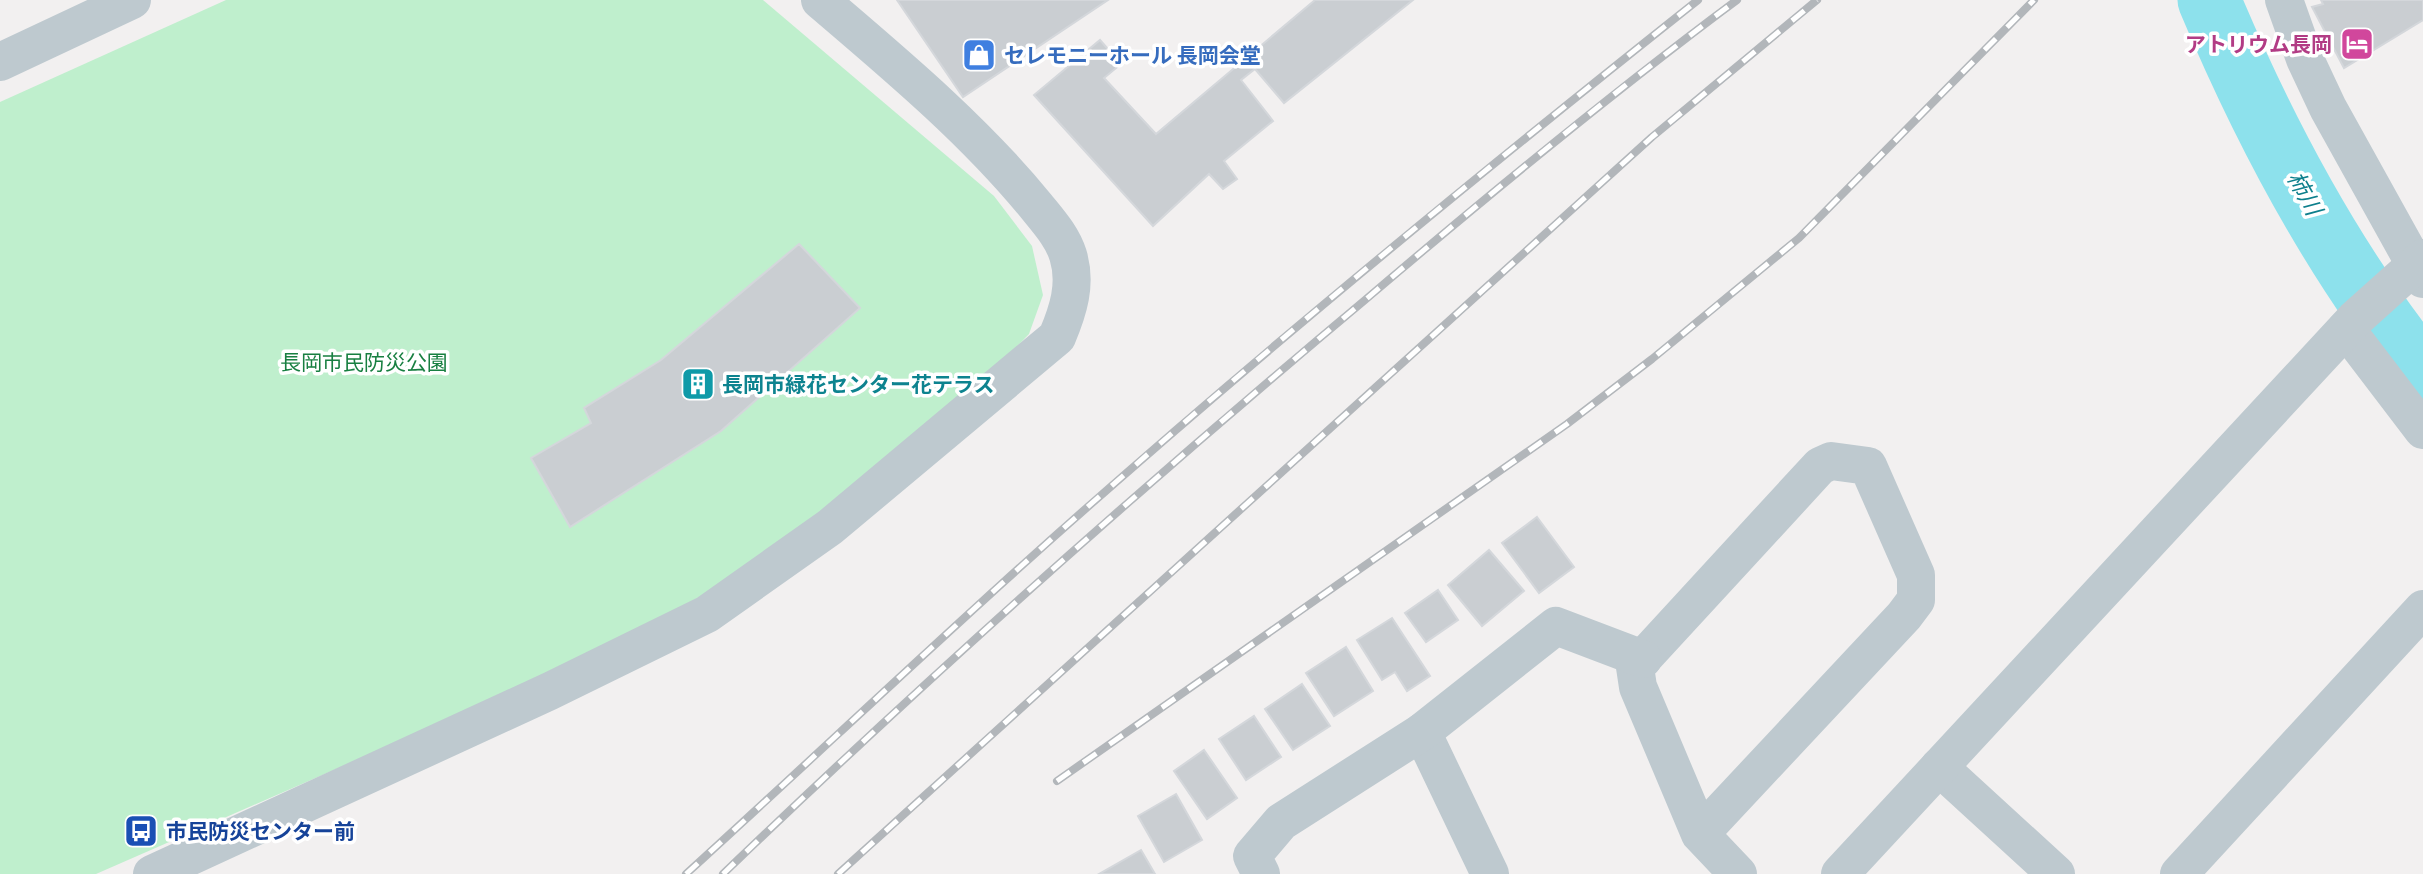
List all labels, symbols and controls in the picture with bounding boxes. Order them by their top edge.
hotel icon: アトリウム長岡 [2338,25,2376,63]
place label: アトリウム長岡 [2185,30,2332,59]
shop icon: セレモニーホール 長岡会堂 [960,36,998,74]
place label: セレモニーホール 長岡会堂 [1004,41,1261,70]
water label: 柿川 [2280,165,2331,223]
park label: 長岡市民防災公園 [280,348,448,377]
building icon: 長岡市緑花センター花テラス [679,365,717,403]
place label: 長岡市緑花センター花テラス [722,370,995,399]
bus stop icon: 市民防災センター前 [122,812,160,850]
place label: 市民防災センター前 [166,817,355,846]

